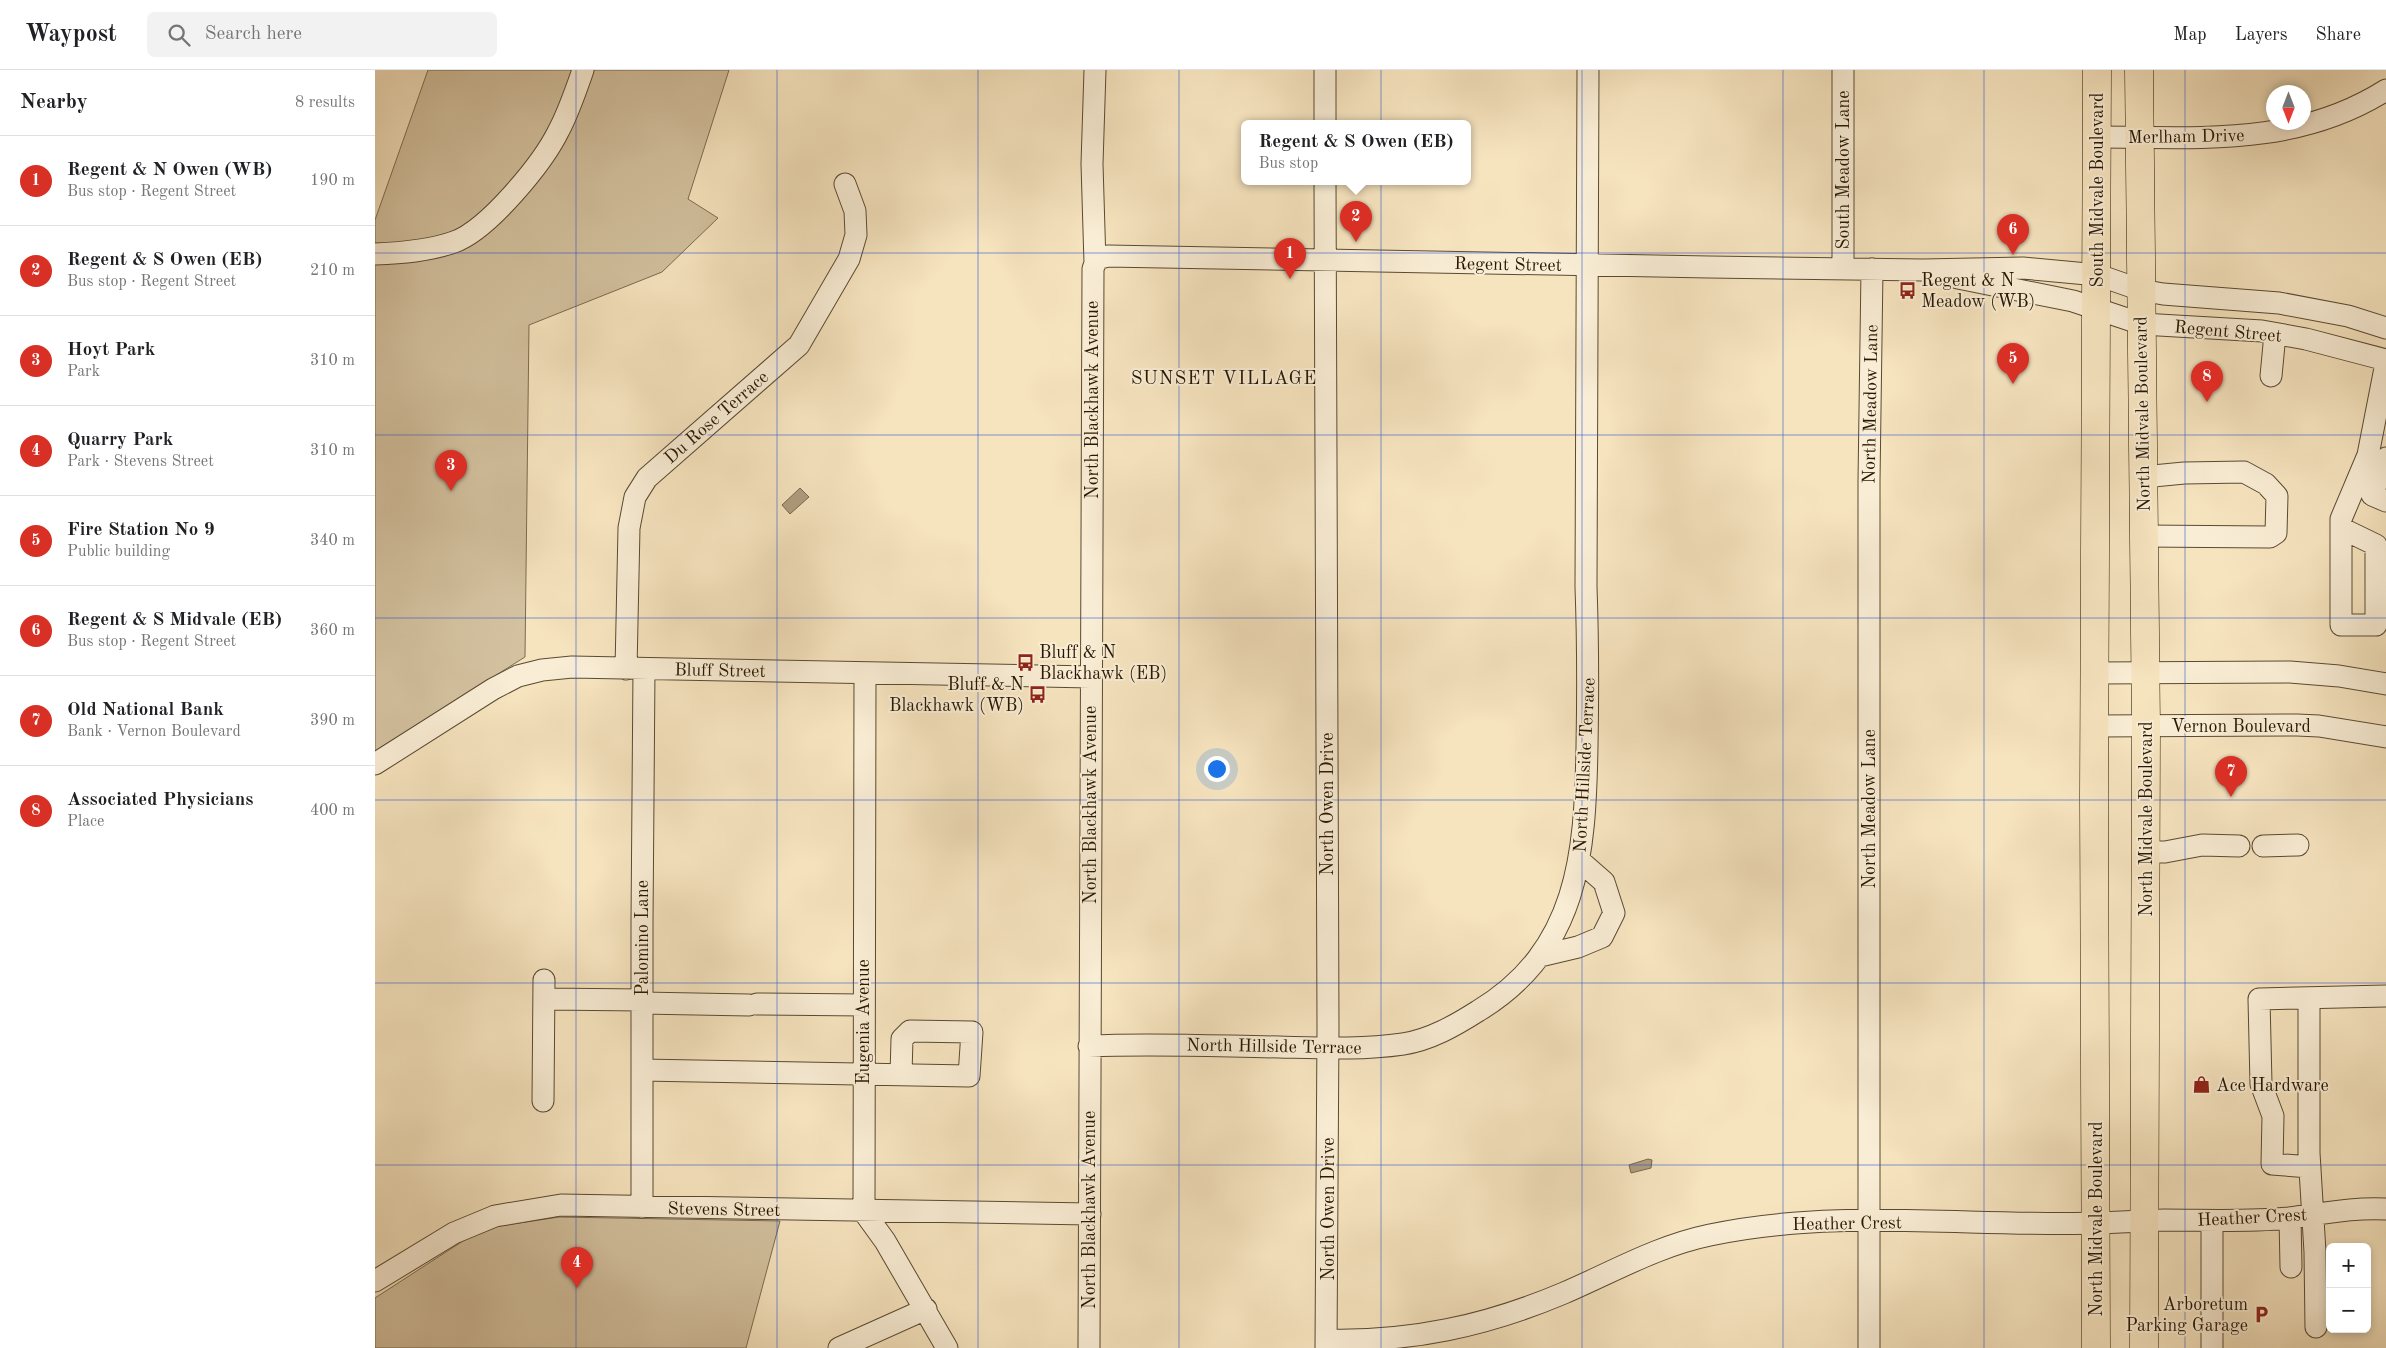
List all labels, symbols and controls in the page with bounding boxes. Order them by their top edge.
search box [147,12,497,57]
icon: search [165,21,193,49]
text: Waypost [25,23,117,47]
text: Search here [205,25,302,44]
text: Map [2173,26,2207,44]
text: Layers [2235,26,2287,44]
text: Share [2315,26,2361,44]
north arrow [2266,85,2311,130]
street label: South Meadow Lane [1835,90,1853,250]
text: Nearby [20,92,88,113]
street label: South Midvale Boulevard [2089,93,2107,287]
text: 8 results [295,95,355,111]
popup [1241,120,1471,185]
street label: Merlham Drive [2127,127,2245,147]
text: Regent & S Owen (EB) [1258,133,1454,152]
text: Bus stop [1258,156,1318,172]
text: Regent & N Owen (WB) [67,161,272,180]
text: 1 [31,173,41,189]
text: 190 m [310,173,355,189]
text: Bus stop · Regent Street [67,184,236,200]
pin: 2 [1340,201,1372,242]
pin: 6 [1997,214,2029,255]
pin: 1 [1274,238,1306,279]
text: Regent & S Owen (EB) [67,251,262,270]
street label: Regent Street [1454,255,1562,275]
text: 2 [31,263,41,279]
text: 210 m [310,263,355,279]
place label: Regent & N Meadow (WB) [1921,272,2035,311]
text: Bus stop · Regent Street [67,274,236,290]
bus stop icon: Regent & N Meadow (WB) [1897,280,1917,300]
street label: North Blackhawk Avenue [1084,301,1102,499]
street label: North Midvale Boulevard [2132,316,2154,512]
street label: Regent Street [2173,318,2282,346]
street label: North Meadow Lane [1861,324,1881,484]
text: Hoyt Park [67,341,155,360]
pin: 5 [1997,343,2029,384]
text: 3 [31,353,41,369]
text: 310 m [310,353,355,369]
pin: 8 [2191,361,2223,402]
text: Park [67,364,100,380]
street label: Du Rose Terrace [661,368,772,468]
district label: SUNSET VILLAGE [1131,370,1317,389]
text: Quarry Park [67,431,173,450]
text: 4 [31,443,41,459]
text: 310 m [310,443,355,459]
pin: 3 [435,450,467,491]
text: Park · Stevens Street [67,454,214,470]
text: Fire Station No 9 [67,521,215,540]
text: 5 [31,533,41,549]
text: 340 m [310,533,355,549]
text: Public building [67,544,170,560]
text: Regent & S Midvale (EB) [67,611,282,630]
text: 6 [31,623,41,639]
text: 360 m [310,623,355,639]
text: Bus stop · Regent Street [67,634,236,650]
place label: Bluff & N Blackhawk (EB) [1039,644,1167,683]
bus stop icon: Bluff & N Blackhawk (EB) [1015,652,1035,672]
street label: Bluff Street [674,661,766,681]
place label: Bluff & N Blackhawk (WB) [889,676,1024,715]
street label: North Hillside Terrace [1571,677,1599,853]
bus stop icon: Bluff & N Blackhawk (WB) [1028,684,1048,704]
text: Old National Bank [67,701,224,720]
street label: North Blackhawk Avenue [1082,706,1100,904]
text: 7 [31,713,41,729]
text: 390 m [310,713,355,729]
street label: Vernon Boulevard [2171,718,2311,736]
street label: North Midvale Boulevard [2138,721,2156,917]
text: Bank · Vernon Boulevard [67,724,241,740]
street label: North Meadow Lane [1861,729,1879,889]
street label: North Owen Drive [1319,732,1337,876]
your location [1204,756,1230,782]
pin: 7 [2215,756,2247,797]
text: Associated Physicians [67,791,253,810]
text: 8 [31,803,41,819]
text: 400 m [310,803,355,819]
text: Place [67,814,104,830]
street label: Palomino Lane [634,880,652,996]
street label: Eugenia Avenue [855,959,873,1085]
street label: North Hillside Terrace [1186,1036,1362,1058]
shop icon: Ace Hardware [2192,1075,2212,1095]
place label: Ace Hardware [2216,1077,2329,1095]
street label: North Blackhawk Avenue [1081,1111,1099,1309]
street label: North Midvale Boulevard [2088,1121,2106,1317]
street label: North Owen Drive [1320,1137,1338,1281]
street label: Stevens Street [667,1200,781,1220]
street label: Heather Crest [2197,1206,2307,1230]
street label: Heather Crest [1792,1214,1902,1234]
map controls [2326,1243,2371,1333]
button: + [2326,1243,2371,1288]
pin: 4 [561,1247,593,1288]
button: − [2326,1288,2371,1333]
place label: Arboretum Parking Garage [2125,1296,2248,1335]
parking icon: Arboretum Parking Garage [2252,1304,2272,1324]

